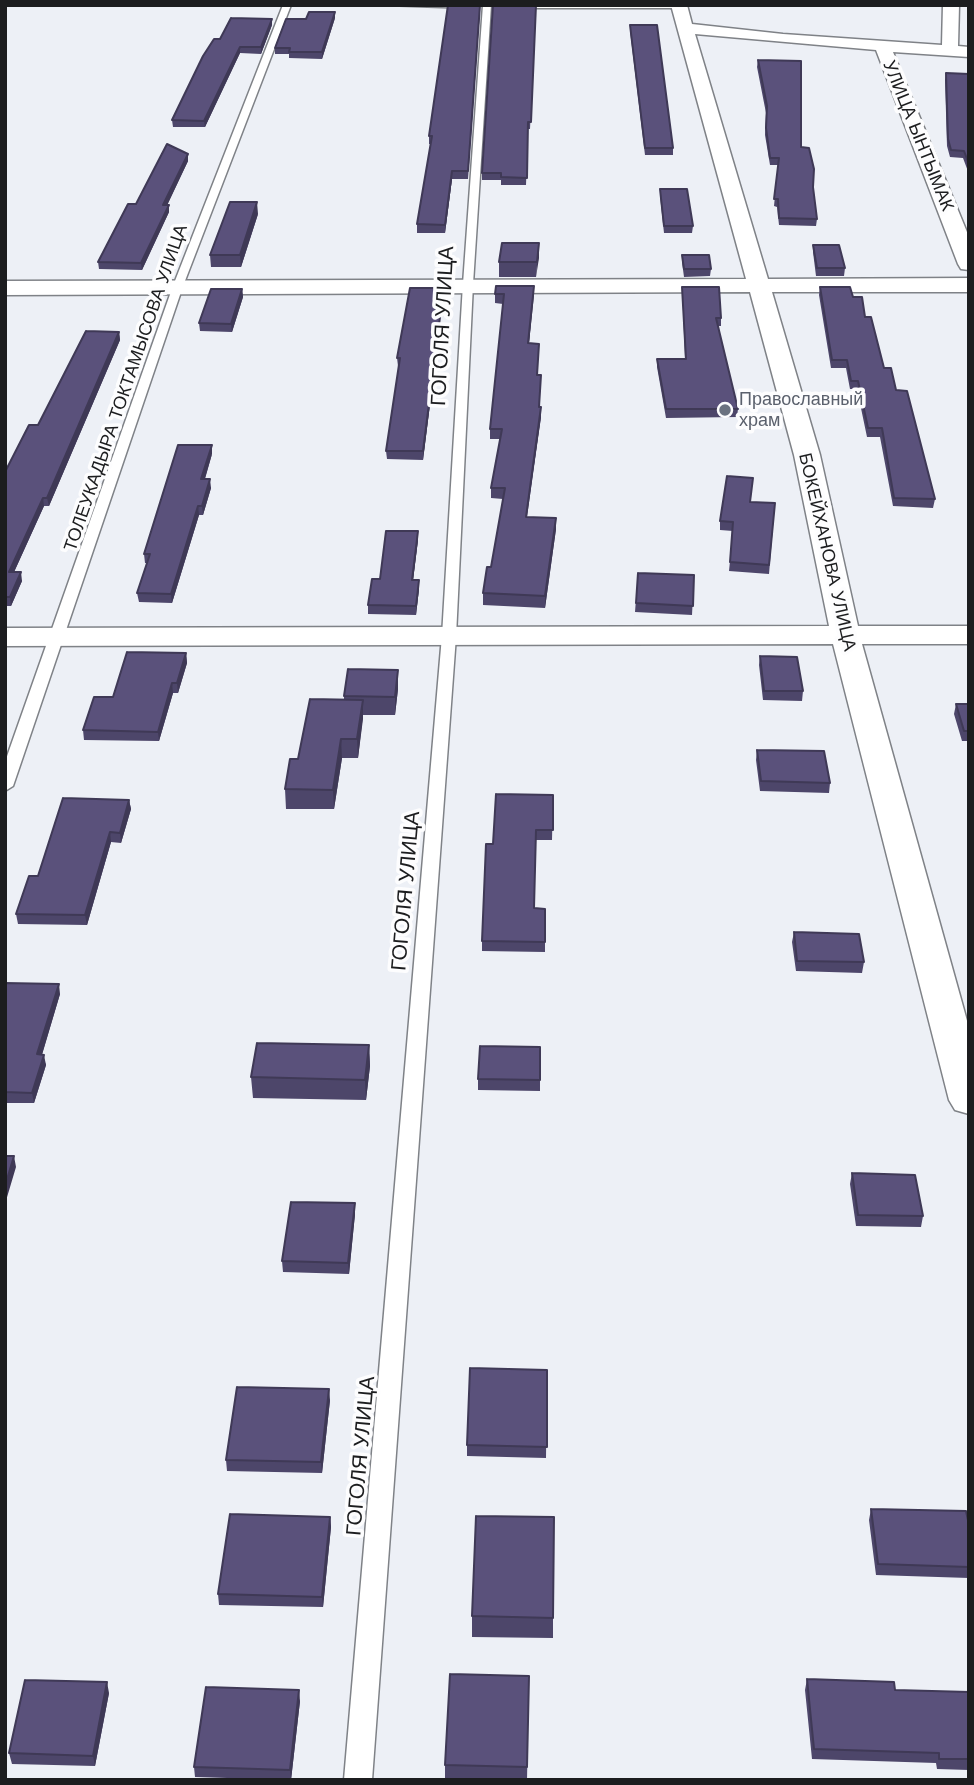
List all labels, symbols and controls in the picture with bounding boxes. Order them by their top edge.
street label: УЛИЦА ЫНТЫМАК [878,58,958,214]
street label: ТОЛЕУКАДЫРА ТОКТАМЫСОВА УЛИЦА [60,222,192,554]
street label: ГОГОЛЯ УЛИЦА [426,245,460,407]
place label: Православный храм [739,389,863,432]
marker: Православный храм [717,402,733,418]
street label: БОКЕЙХАНОВА УЛИЦА [794,451,860,653]
street label: ГОГОЛЯ УЛИЦА [386,810,426,972]
street label: ГОГОЛЯ УЛИЦА [341,1375,381,1537]

